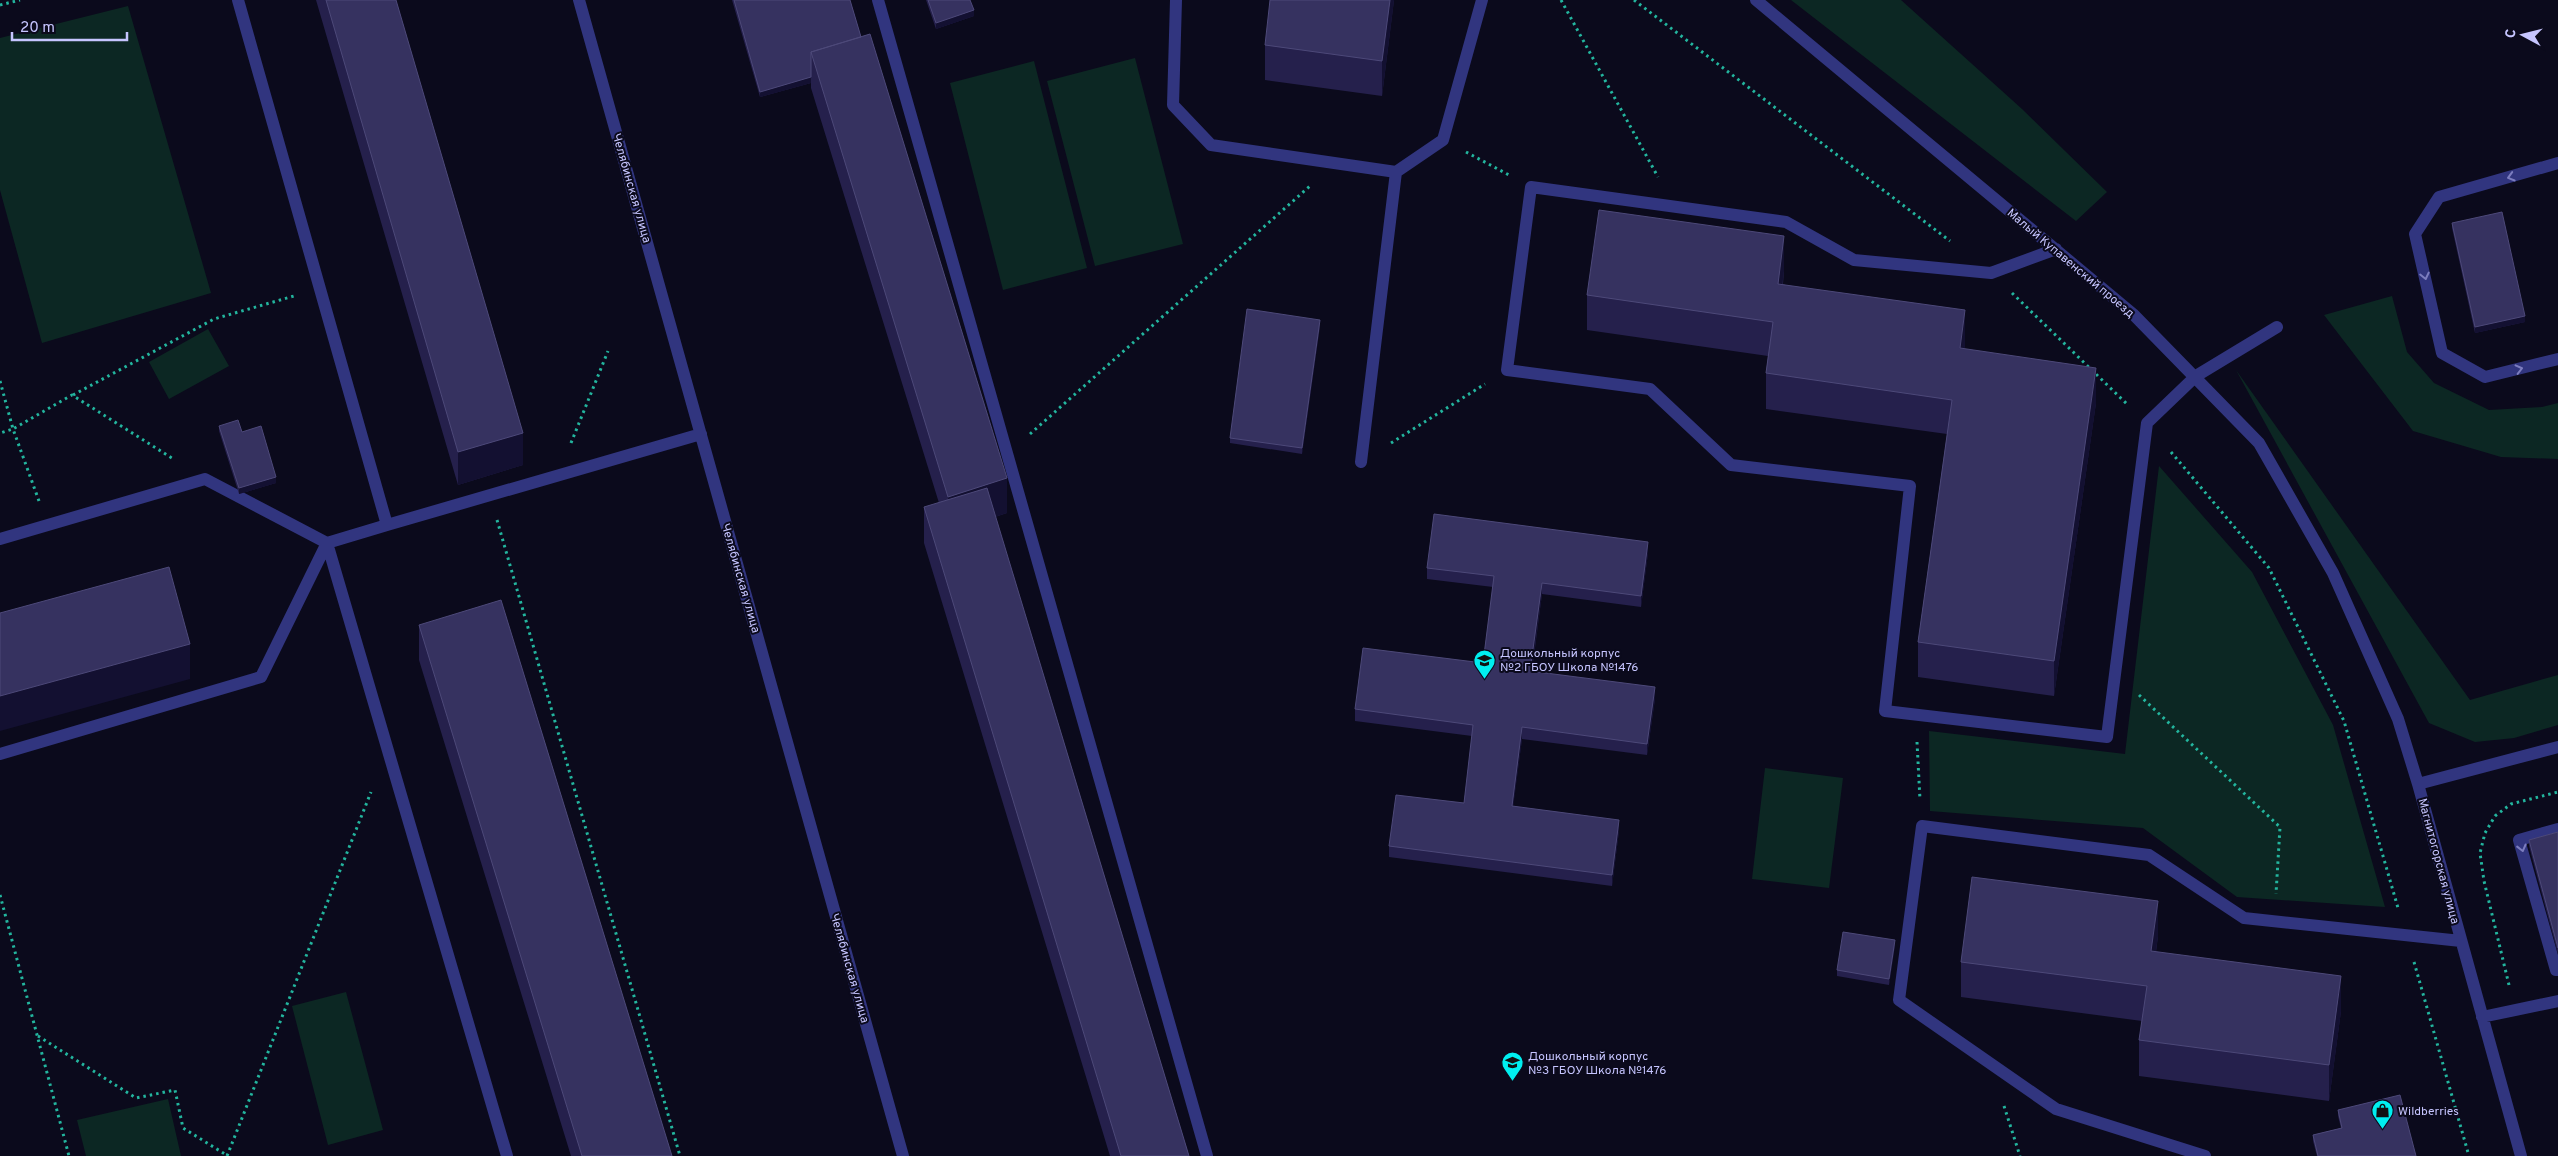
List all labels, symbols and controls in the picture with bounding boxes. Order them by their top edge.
scale bar [12,10,128,42]
north arrow [2498,10,2548,60]
text: 20 m [20,19,55,38]
text: С [2503,28,2521,39]
street label: Челябинская улица [608,132,654,245]
one-way arrow [2508,171,2516,181]
street label: Малый Купавенский проезд [2003,206,2137,322]
one-way arrow [2419,272,2430,281]
one-way arrow [2514,364,2522,374]
street label: Челябинская улица [717,522,763,635]
place label: Дошкольный корпус №2 ГБОУ Школа №1476 [1500,646,1639,676]
school or university icon: Дошкольный корпус №2 ГБОУ Школа №1476 [1472,648,1496,679]
street label: Магнитогорская улица [2414,797,2463,926]
one-way arrow [2516,843,2526,851]
street label: Челябинская улица [826,912,872,1025]
place label: Дошкольный корпус №3 ГБОУ Школа №1476 [1528,1049,1666,1079]
school or university icon: Дошкольный корпус №3 ГБОУ Школа №1476 [1500,1051,1524,1082]
shop icon: Wildberries [2370,1099,2394,1130]
place label: Wildberries [2398,1104,2459,1120]

